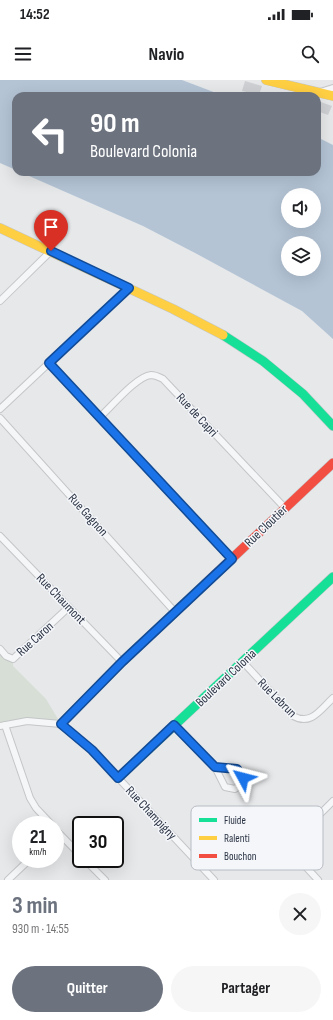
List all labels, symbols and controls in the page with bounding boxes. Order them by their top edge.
text: 14:52 [20,5,49,24]
icon: menu [12,43,34,65]
icon: search [299,43,321,65]
text: Navio [149,44,184,65]
text: 90 m [90,107,140,140]
icon: left [24,108,76,160]
text: Boulevard Colonia [90,141,197,162]
map controls [281,188,321,276]
button: sound [281,188,321,228]
pin [34,210,68,251]
icon: arrive [40,216,62,238]
button: layers [281,236,321,276]
street label: Rue de Capri [173,390,221,440]
street label: Rue Gagnon [65,490,111,540]
street label: Rue Cloutier [241,501,291,550]
street label: Rue Chaumont [33,570,89,628]
street label: Rue Caron [13,618,57,660]
street label: Boulevard Colonia [192,646,260,710]
street label: Rue Lebrun [254,675,300,721]
position arrow [222,757,264,799]
street label: Rue Champigny [122,783,180,843]
legend [191,806,323,870]
text: Fluide [224,814,246,827]
speed limit sign: 30 [72,816,124,868]
text: 21 [30,825,46,849]
text: Ralenti [224,832,250,845]
text: km/h [29,846,47,858]
text: Bouchon [224,850,257,863]
text: 3 min [12,891,58,920]
button: close [279,893,321,935]
text: 930 m · 14:55 [12,921,69,937]
button: Quitter [12,966,163,1012]
button: Partager [171,966,321,1012]

